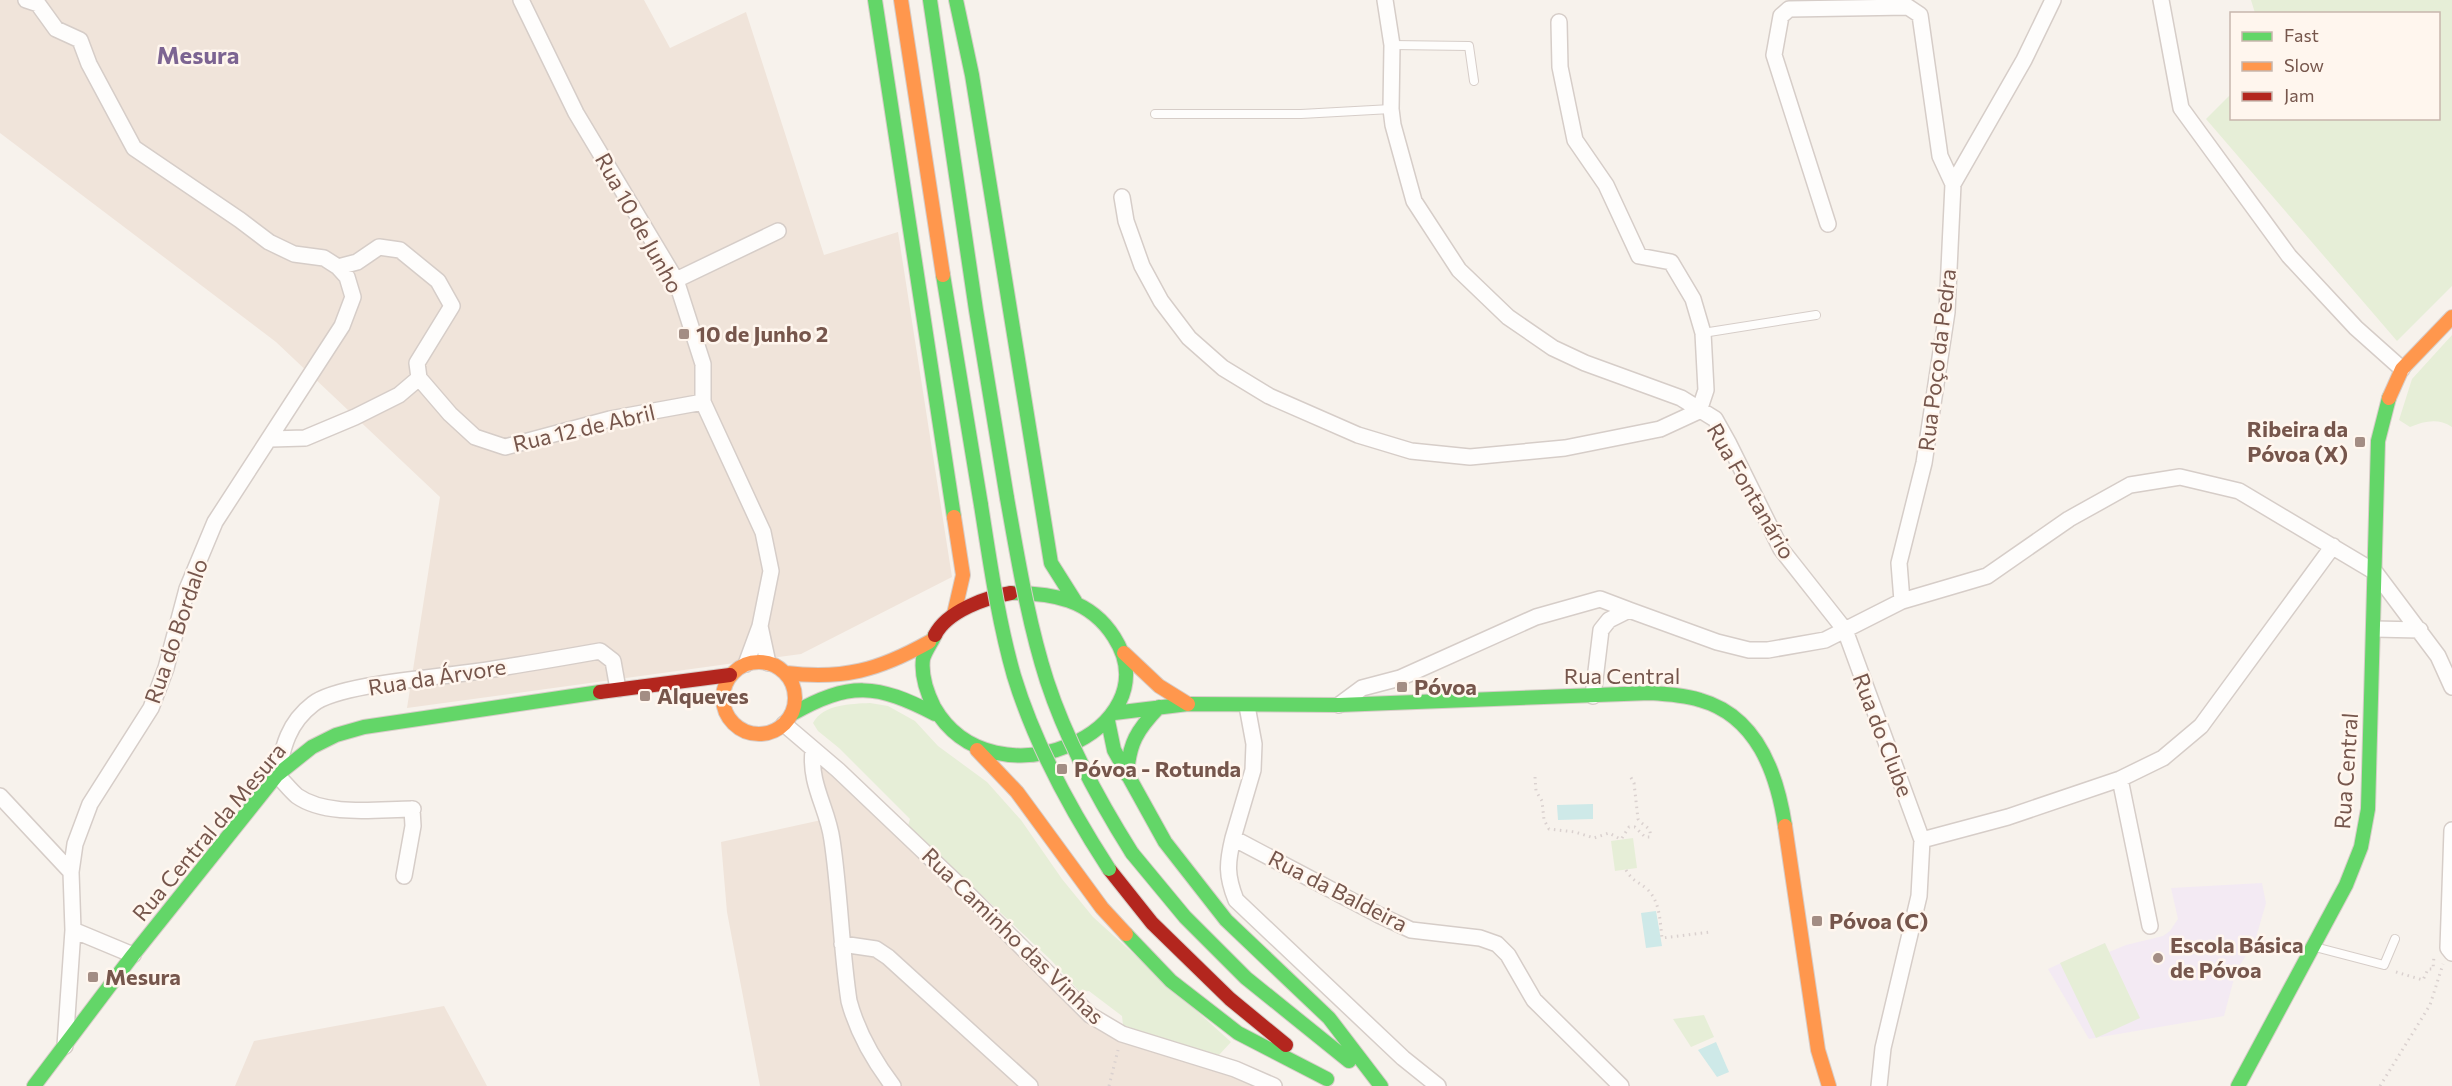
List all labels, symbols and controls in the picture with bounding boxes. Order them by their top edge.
legend [2230,12,2440,120]
text: Fast [2284,24,2319,46]
district label: Mesura [157,40,239,69]
text: Slow [2284,54,2324,76]
text: Jam [2284,84,2314,106]
street label: Rua 10 de Junho [590,148,689,298]
street label: Rua Poço da Pedra [1912,267,1961,453]
place label: 10 de Junho 2 [696,320,828,347]
marker: 10 de Junho 2 [677,327,691,341]
street label: Rua 12 de Abril [510,398,658,457]
place label: Ribeira da Póvoa (X) [2247,415,2348,467]
street label: Rua Fontanário [1702,418,1801,564]
marker: Ribeira da Póvoa (X) [2353,435,2367,449]
street label: Rua do Bordalo [138,555,213,707]
street label: Rua da Árvore [366,652,508,701]
street label: Rua Central [1564,662,1680,689]
street label: Rua do Clube [1848,669,1919,800]
place label: Póvoa [1414,673,1477,700]
marker: Póvoa [1395,680,1409,694]
place label: Alqueves [657,682,749,709]
marker: Alqueves [638,689,652,703]
street label: Rua Central [2328,712,2363,830]
street label: Rua Central da Mesura [126,737,291,926]
place label: Póvoa - Rotunda [1074,755,1241,782]
marker: Póvoa - Rotunda [1055,762,1069,776]
street label: Rua Caminho das Vinhas [917,842,1110,1030]
street label: Rua da Baldeira [1264,844,1412,937]
place label: Póvoa (C) [1829,907,1928,934]
marker: Póvoa (C) [1810,914,1824,928]
place label: Escola Básica de Póvoa [2170,931,2304,983]
marker: Escola Básica de Póvoa [2151,951,2165,965]
place label: Mesura [105,963,181,990]
marker: Mesura [86,970,100,984]

